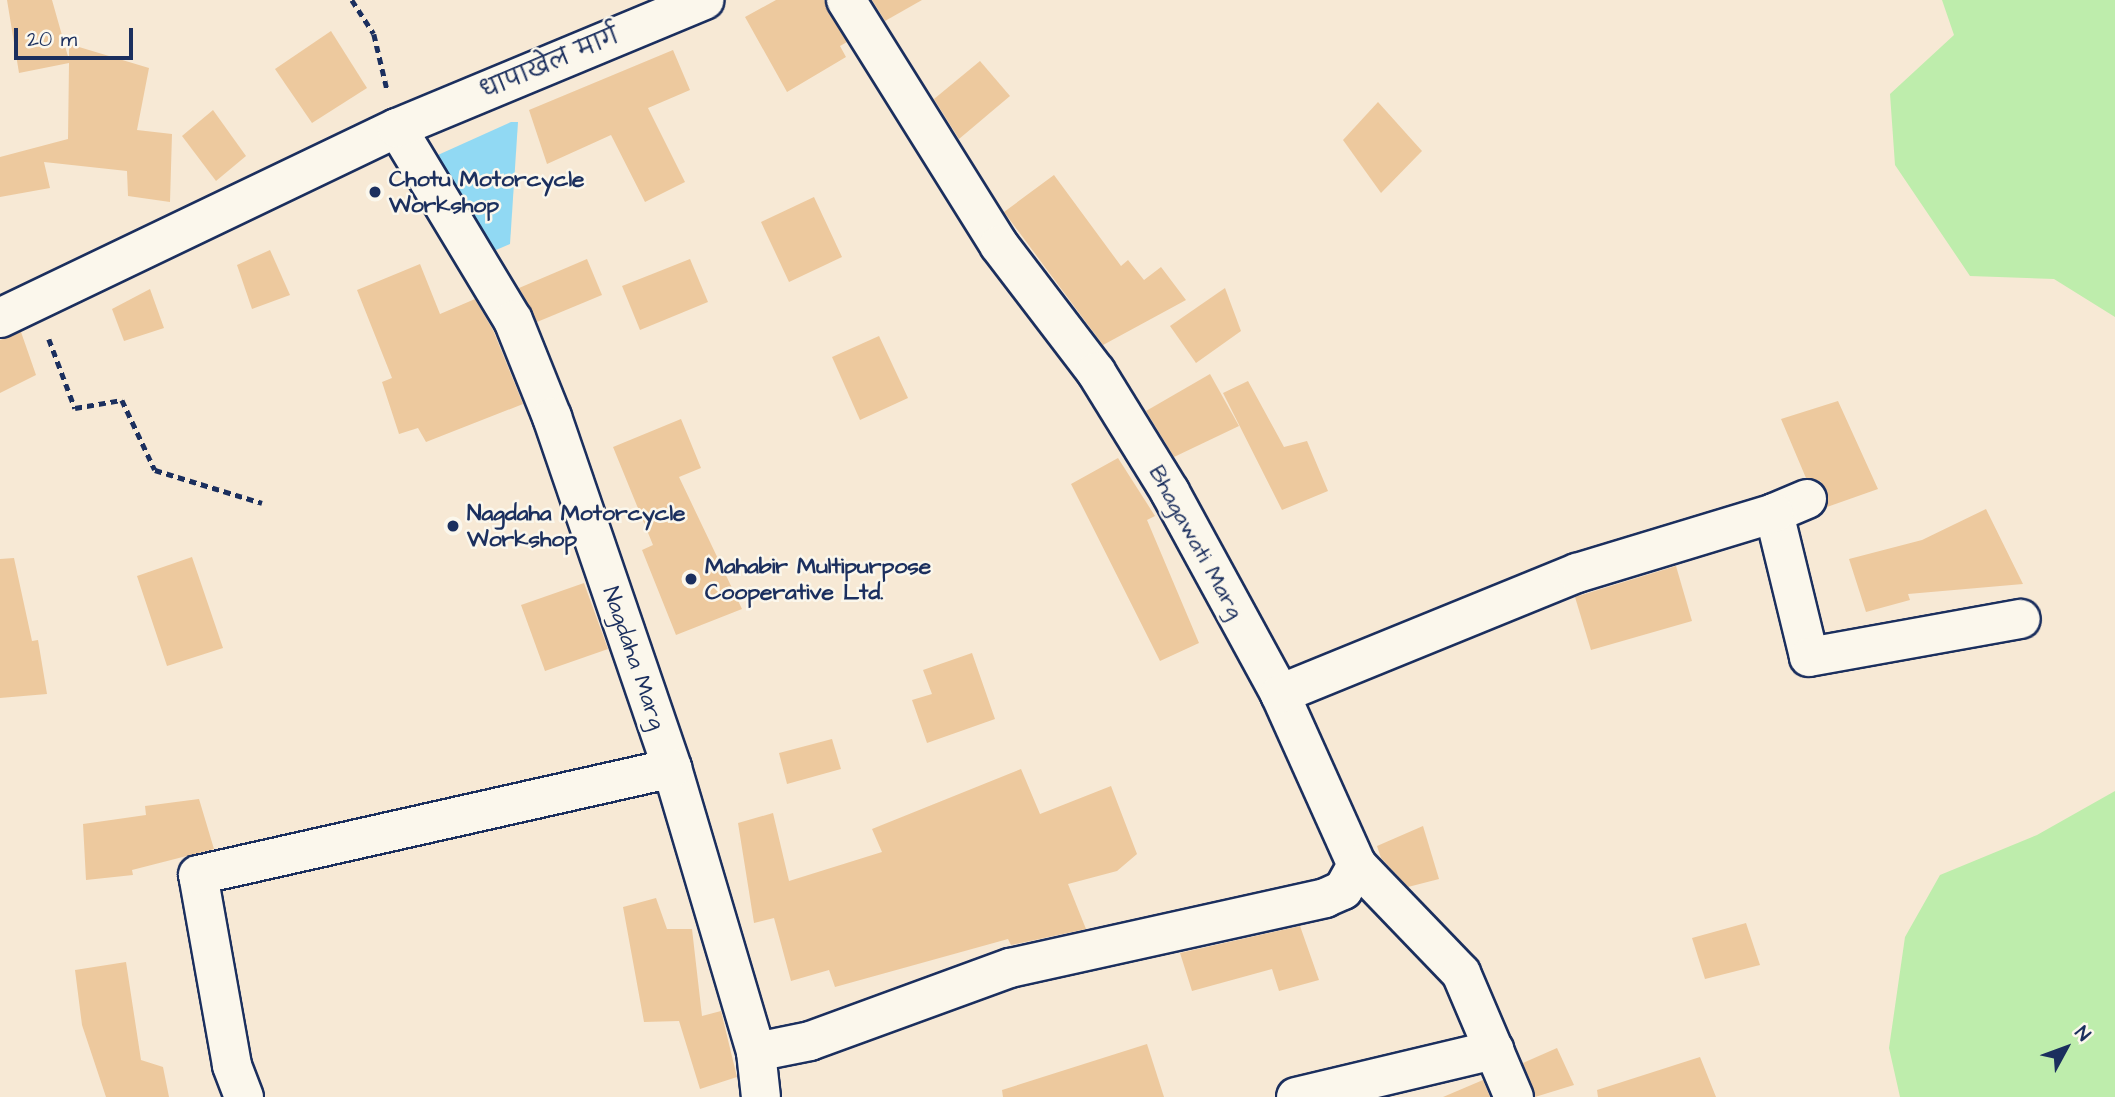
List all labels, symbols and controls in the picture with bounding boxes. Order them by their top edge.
scale bar [18,14,136,58]
street label: धापाखेल मार्ग [477,22,623,106]
text: 20 m [27,25,77,54]
place label: Chotu Motorcycle Workshop [389,165,584,219]
marker: Chotu Motorcycle Workshop [367,184,383,200]
street label: Bhagawati Marg [1143,461,1249,623]
place label: Nagdaha Motorcycle Workshop [467,499,685,553]
marker: Nagdaha Motorcycle Workshop [445,518,461,534]
place label: Mahabir Multipurpose Cooperative Ltd. [705,552,931,606]
marker: Mahabir Multipurpose Cooperative Ltd. [683,571,699,587]
street label: Nagdaha Marg [597,583,671,733]
north arrow [2031,1013,2101,1083]
text: N [2068,1021,2096,1047]

